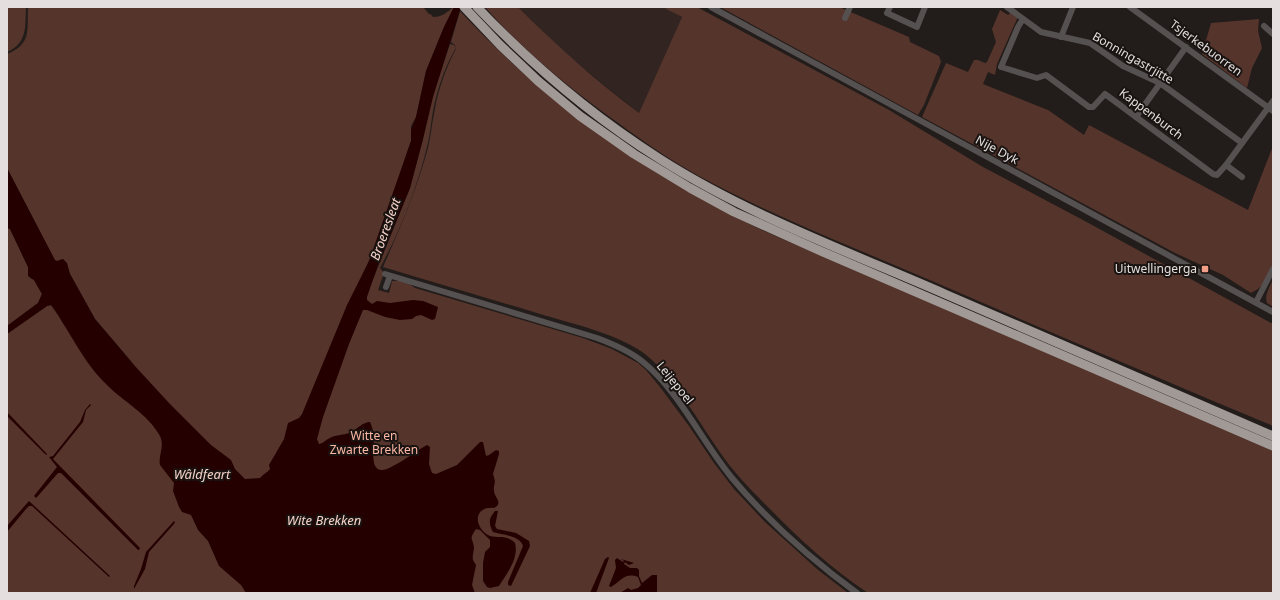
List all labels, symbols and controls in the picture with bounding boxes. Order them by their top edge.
street label: Tsjerkebuorren [1167,16,1246,80]
street label: Bonningastrjitte [1090,27,1177,88]
street label: Kappenburch [1116,84,1187,143]
street label: Nije Dyk [973,131,1022,168]
water label: Broeresleat [365,195,405,263]
place label: Uitwellingerga [1115,260,1197,277]
marker: Uitwellingerga [1200,264,1210,274]
street label: Leijepoel [653,358,698,408]
park label: Witte en Zwarte Brekken [330,427,418,458]
water label: Wâldfeart [174,465,231,483]
water label: Wite Brekken [287,511,361,529]

